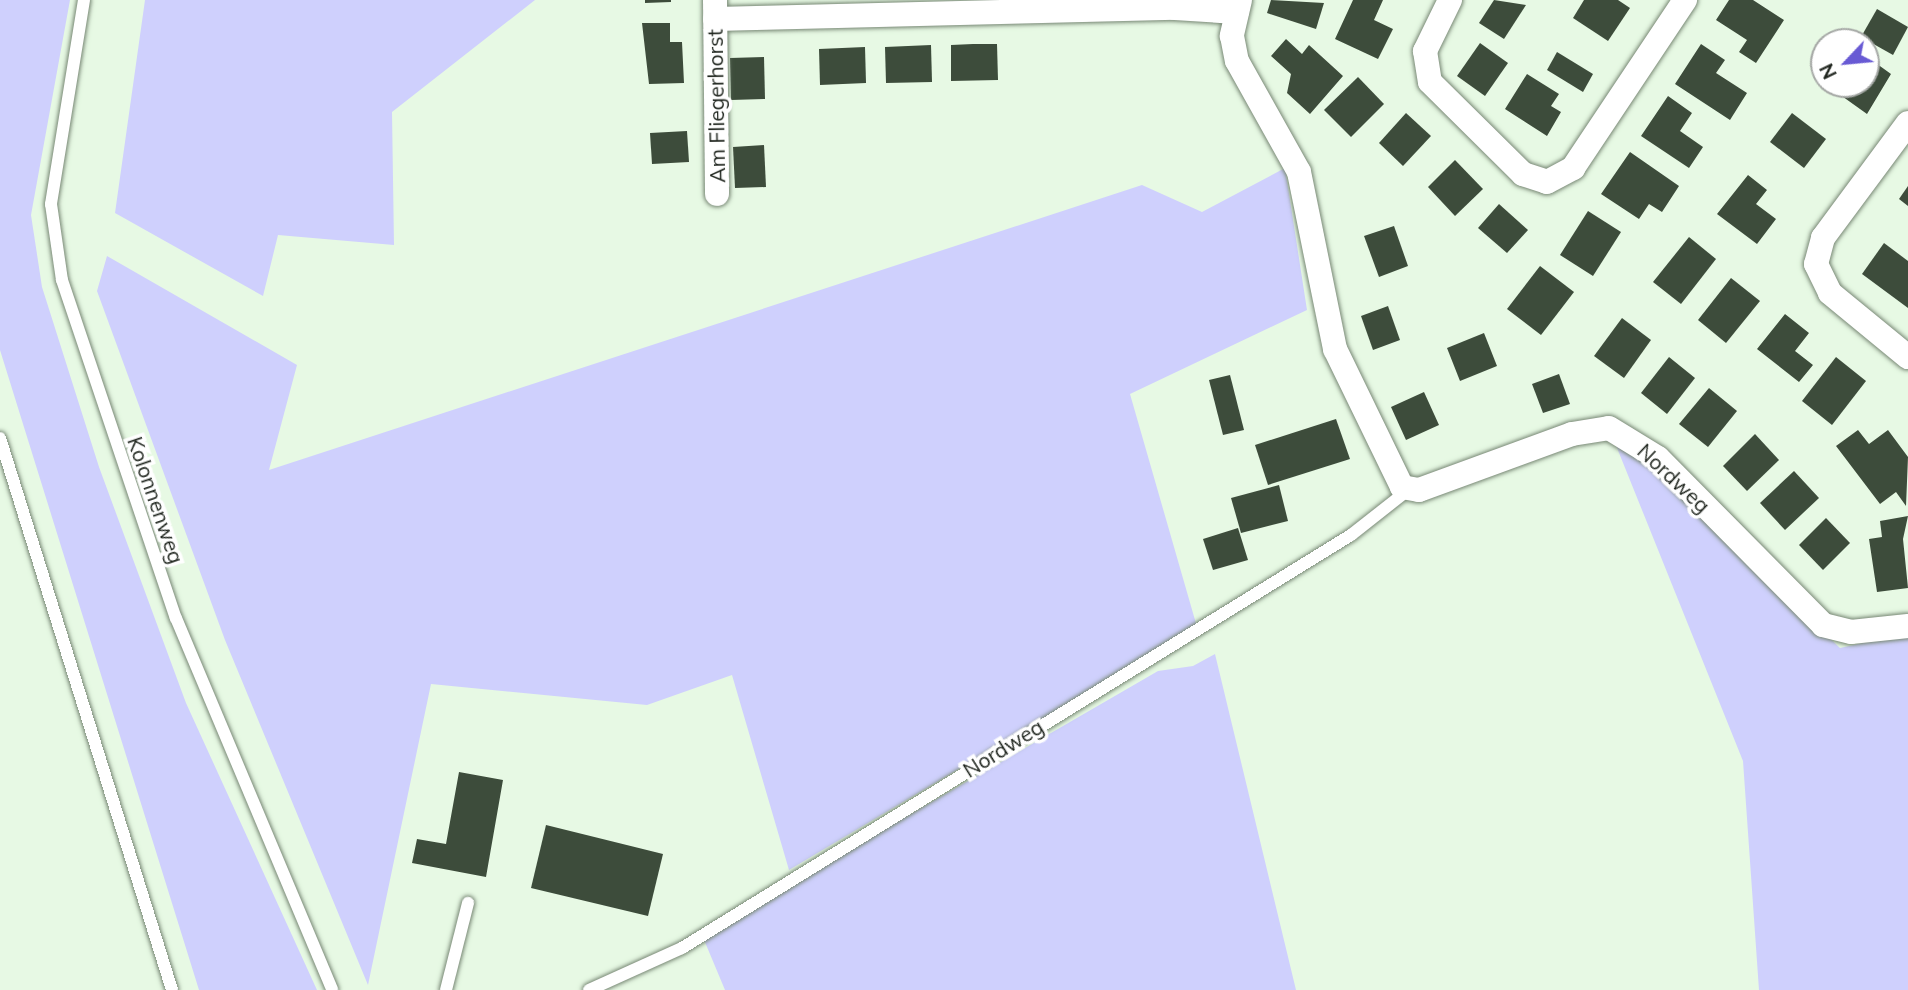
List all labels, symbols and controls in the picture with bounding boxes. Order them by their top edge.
north arrow [1810,28,1880,98]
street label: Am Fliegerhorst [702,29,730,183]
text: N [1814,60,1842,83]
street label: Kolonnenweg [123,433,189,567]
street label: Nordweg [1633,438,1715,518]
street label: Nordweg [958,713,1048,783]

